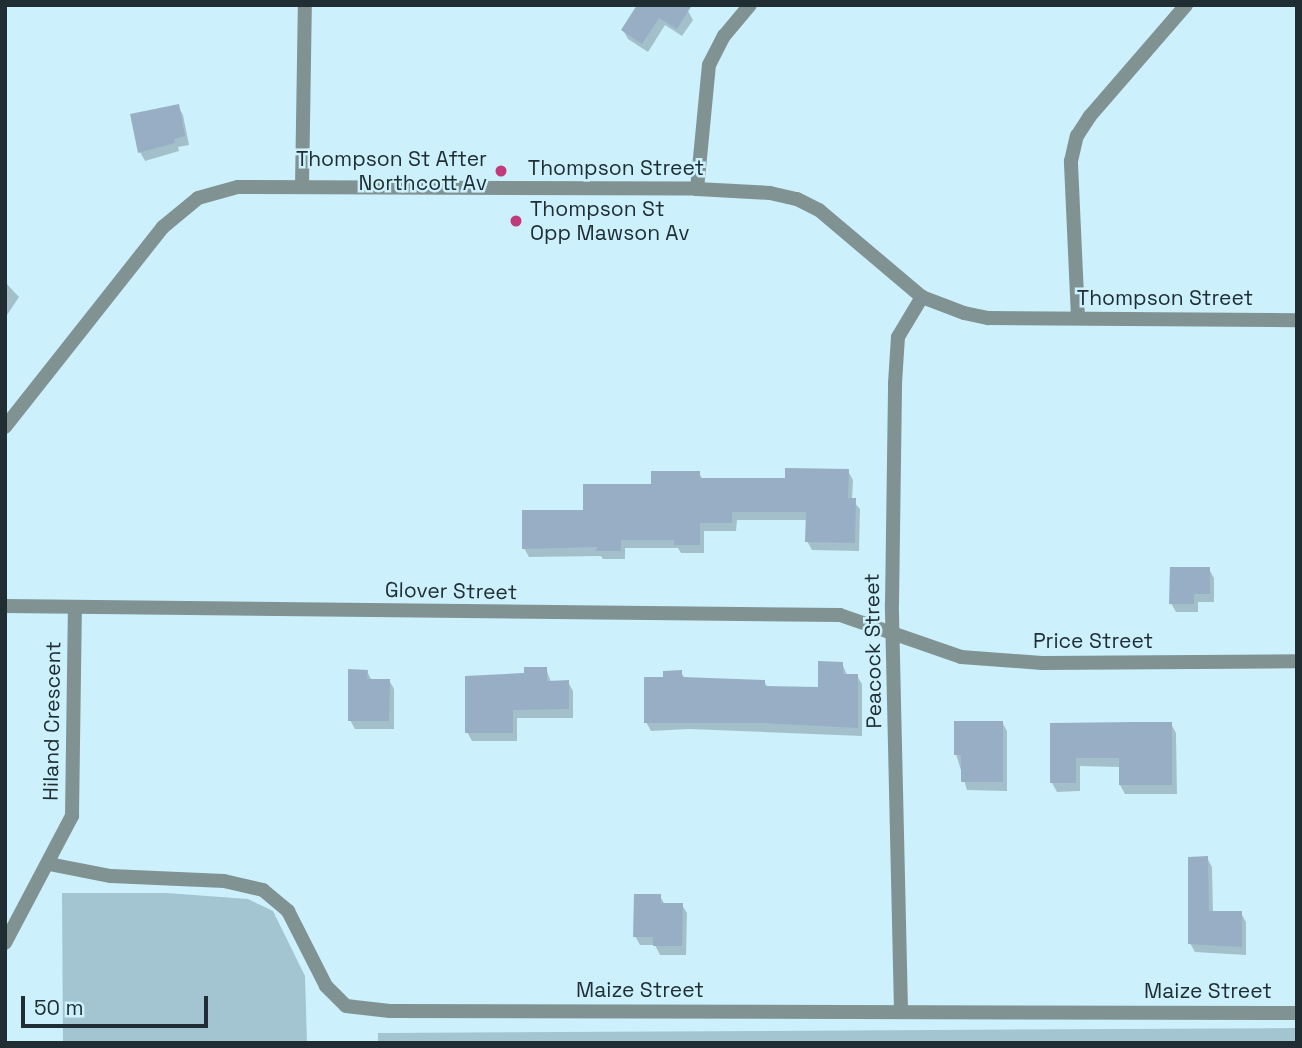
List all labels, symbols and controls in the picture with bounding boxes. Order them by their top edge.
place label: Thompson St After Northcott Av [296,146,487,196]
street label: Thompson Street [528,155,704,181]
marker: Thompson St After Northcott Av [493,163,509,179]
place label: Thompson St Opp Mawson Av [530,196,690,246]
marker: Thompson St Opp Mawson Av [508,213,524,229]
street label: Thompson Street [1077,285,1253,311]
street label: Peacock Street [859,573,887,729]
street label: Glover Street [385,577,517,605]
street label: Price Street [1033,628,1153,654]
street label: Hiland Crescent [38,641,66,801]
street label: Maize Street [576,977,704,1003]
street label: Maize Street [1144,978,1272,1004]
scale bar [24,982,212,1026]
text: 50 m [34,994,84,1021]

